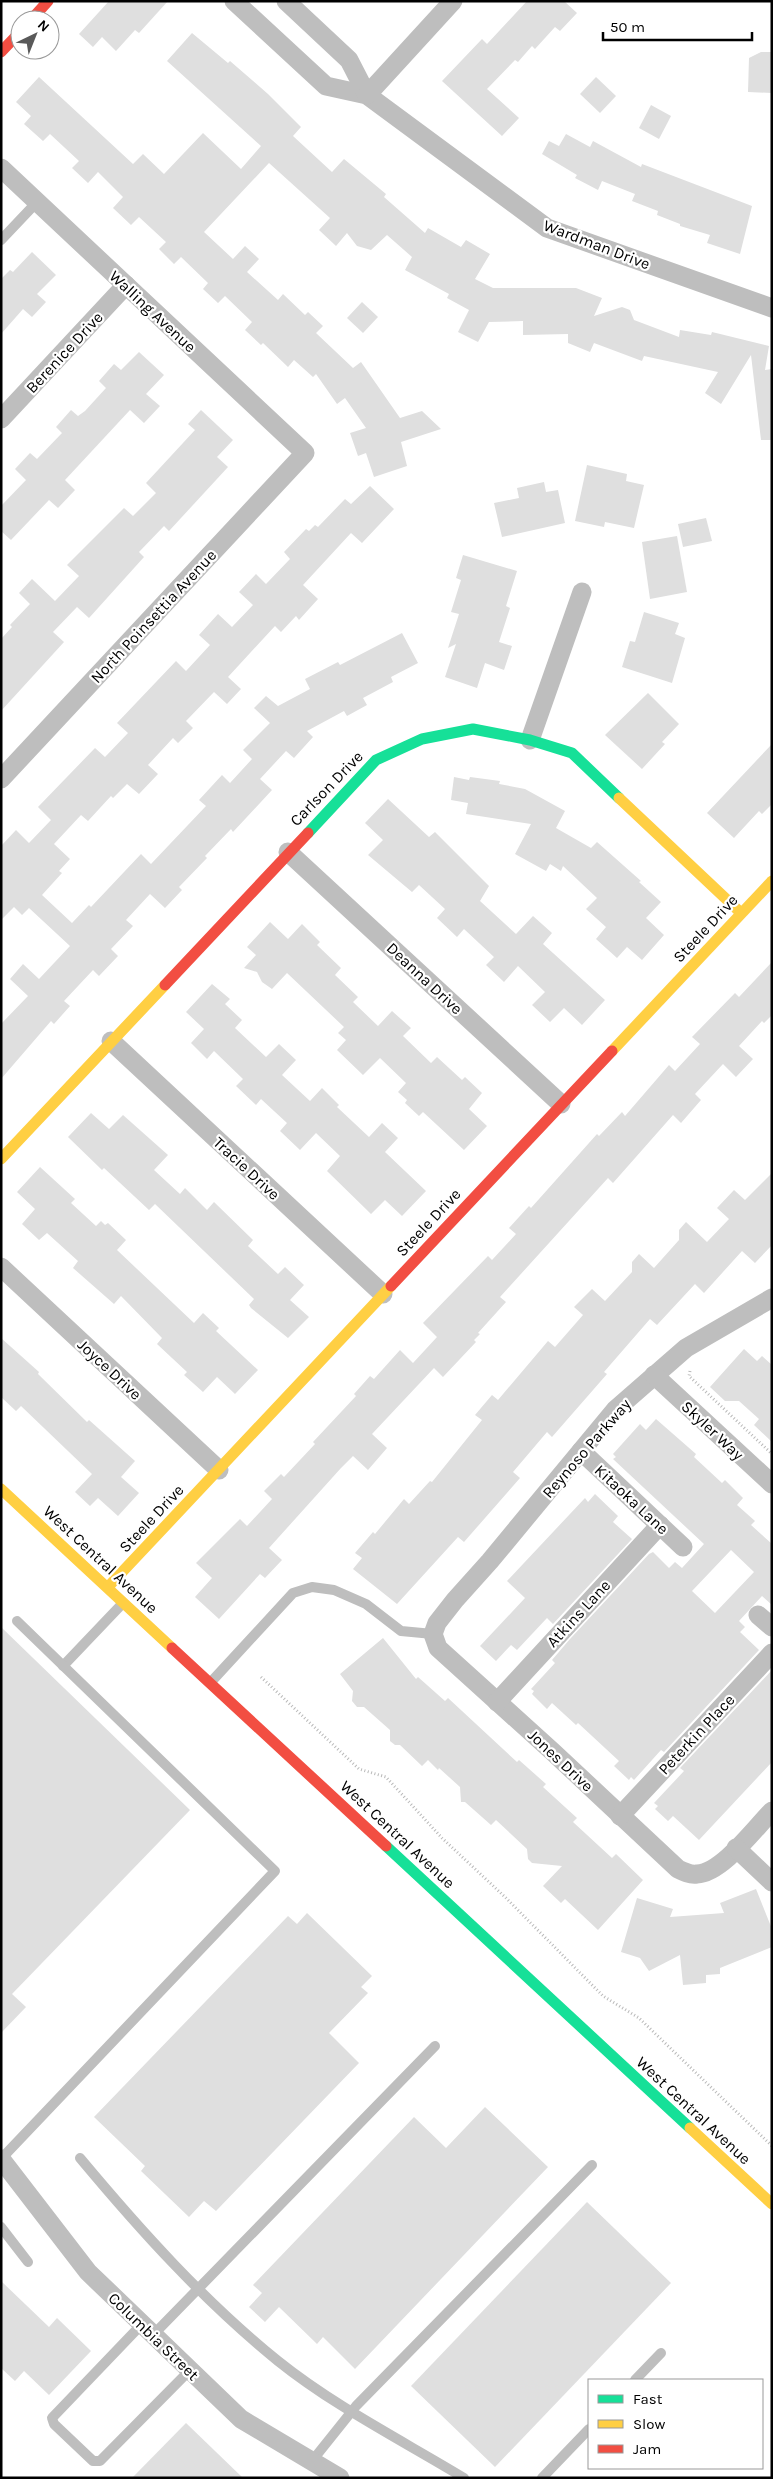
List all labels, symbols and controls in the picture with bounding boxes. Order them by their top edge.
north arrow [10,10,60,60]
scale bar [603,10,752,42]
text: N [34,16,53,36]
text: 50 m [610,18,645,36]
street label: Wardman Drive [541,215,653,273]
street label: Walling Avenue [105,266,200,356]
street label: Berenice Drive [22,308,107,397]
street label: North Poinsettia Avenue [87,546,220,687]
street label: Carlson Drive [286,747,367,830]
street label: Steele Drive [669,890,742,966]
street label: Deanna Drive [383,938,467,1018]
street label: Tracie Drive [210,1133,284,1204]
street label: Steele Drive [392,1184,465,1260]
street label: Joyce Drive [74,1335,146,1404]
street label: Reynoso Parkway [538,1394,635,1502]
street label: Skyler Way [678,1397,748,1464]
street label: Kitaoka Lane [591,1460,672,1538]
street label: Steele Drive [115,1480,188,1556]
street label: West Central Avenue [40,1501,162,1617]
street label: Atkins Lane [542,1576,614,1651]
street label: Peterkin Place [654,1690,738,1778]
street label: Jones Drive [524,1725,597,1795]
street label: West Central Avenue [337,1776,459,1892]
street label: West Central Avenue [633,2052,755,2168]
street label: Columbia Street [104,2288,203,2384]
legend [588,2379,763,2469]
text: Fast [633,2390,663,2408]
text: Slow [633,2415,665,2433]
text: Jam [633,2440,661,2458]

